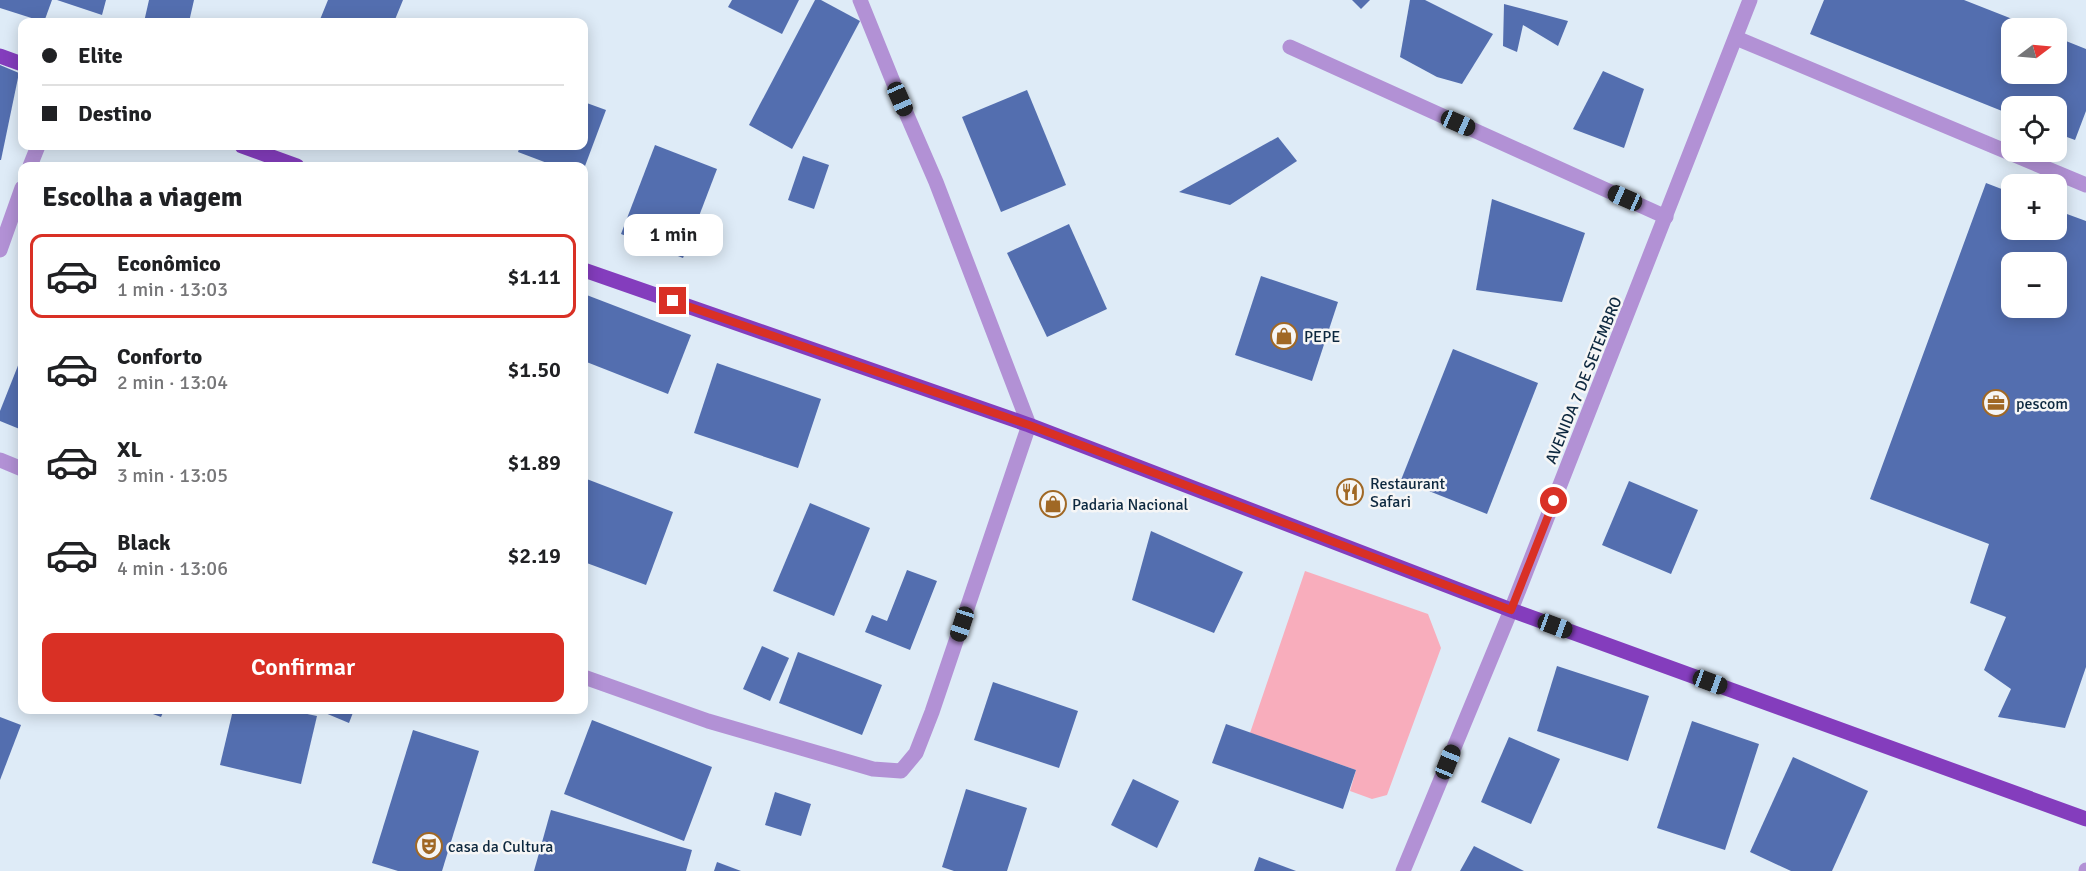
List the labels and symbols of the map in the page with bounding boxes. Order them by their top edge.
north arrow [2001,18,2067,84]
car [884,79,916,119]
car [1438,107,1478,139]
car [1605,182,1645,214]
callout: 1 min [624,214,722,256]
route end [659,287,686,314]
street label: AVENIDA 7 DE SETEMBRO [1541,294,1627,467]
shop icon: PEPE [1269,321,1299,351]
place label: PEPE [1304,327,1340,347]
office icon: pescom [1981,388,2011,418]
place label: pescom [2016,394,2068,414]
place label: Restaurant Safari [1370,474,1445,512]
restaurant icon: Restaurant Safari [1335,477,1365,507]
route start [1540,487,1567,514]
shop icon: Padaria Nacional [1038,489,1068,519]
place label: Padaria Nacional [1072,495,1189,515]
car [948,604,976,644]
car [1535,611,1575,641]
car [1690,667,1730,697]
car [1433,742,1463,782]
theatre icon: casa da Cultura [414,831,444,861]
place label: casa da Cultura [448,837,553,857]

